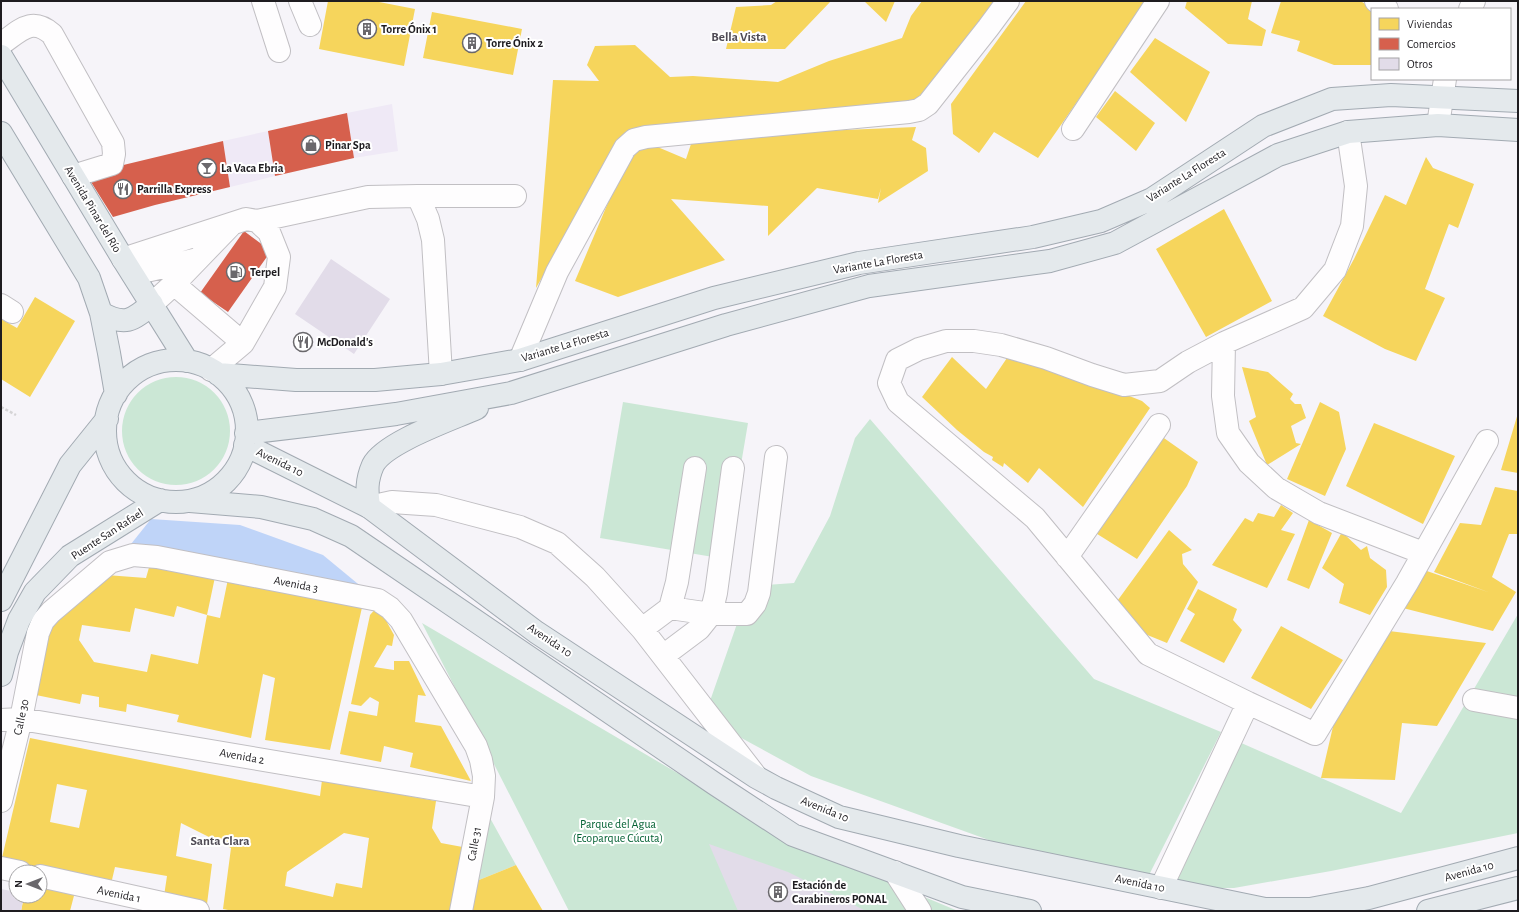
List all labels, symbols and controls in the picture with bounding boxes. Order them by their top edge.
legend [1371,8,1511,80]
building icon: Torre Ónix 1 [356,18,378,40]
text: Viviendas [1407,18,1453,30]
place label: Torre Ónix 1 [381,22,437,35]
district label: Bella Vista [711,31,767,44]
building icon: Torre Ónix 2 [461,32,483,54]
place label: Torre Ónix 2 [486,36,543,49]
text: Comercios [1407,38,1456,50]
text: Otros [1407,58,1433,70]
shop icon: Pinar Spa [300,134,322,156]
place label: Pinar Spa [325,139,371,151]
street label: Variante La Floresta [1144,146,1228,204]
bar icon: La Vaca Ebria [196,157,218,179]
place label: La Vaca Ebria [221,162,284,174]
street label: Avenida Pinar del Río [62,164,124,255]
restaurant icon: Parrilla Express [112,178,134,200]
place label: Parrilla Express [137,183,212,195]
street label: Variante La Floresta [832,248,924,276]
fuel station icon: Terpel [225,261,247,283]
place label: Terpel [250,266,280,278]
street label: Variante La Floresta [520,326,611,364]
restaurant icon: McDonald's [292,331,314,353]
place label: McDonald's [317,336,373,348]
street label: Avenida 10 [255,446,305,478]
street label: Puente San Rafael [69,506,145,562]
street label: Avenida 3 [273,574,319,594]
street label: Avenida 10 [526,621,574,659]
street label: Calle 30 [11,698,31,736]
street label: Avenida 2 [219,746,266,766]
street label: Avenida 10 [799,794,851,824]
park label: Parque del Agua (Ecoparque Cúcuta) [573,818,663,844]
street label: Calle 31 [465,826,483,862]
district label: Santa Clara [191,835,249,848]
street label: Avenida 10 [1443,859,1495,883]
north arrow [8,864,48,904]
street label: Avenida 10 [1114,872,1166,894]
place label: Estación de Carabineros PONAL [792,879,888,905]
text: N [13,880,24,888]
building icon: Estación de Carabineros PONAL [767,881,789,903]
street label: Avenida 1 [96,884,142,904]

